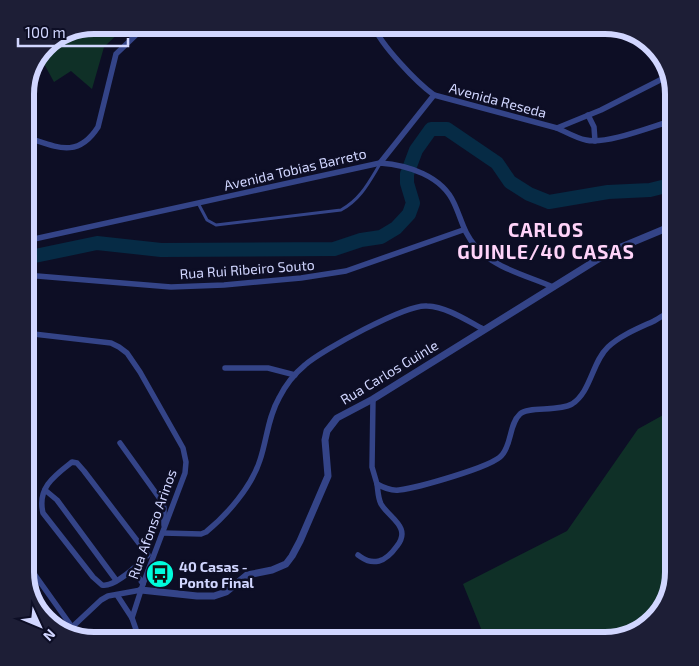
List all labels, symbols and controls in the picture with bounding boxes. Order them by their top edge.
scale bar [18,15,128,47]
text: 100 m [25,23,66,41]
street label: Avenida Reseda [447,79,549,121]
street label: Avenida Tobias Barreto [222,144,368,194]
district label: CARLOS GUINLE/40 CASAS [457,218,635,263]
street label: Rua Rui Ribeiro Souto [179,256,315,282]
street label: Rua Carlos Guinle [337,336,441,408]
street label: Rua Afonso Arinos [124,467,180,581]
place label: 40 Casas - Ponto Final [179,558,254,591]
bus stop icon: 40 Casas - Ponto Final [145,559,175,589]
north arrow [15,601,65,651]
text: N [40,626,59,645]

